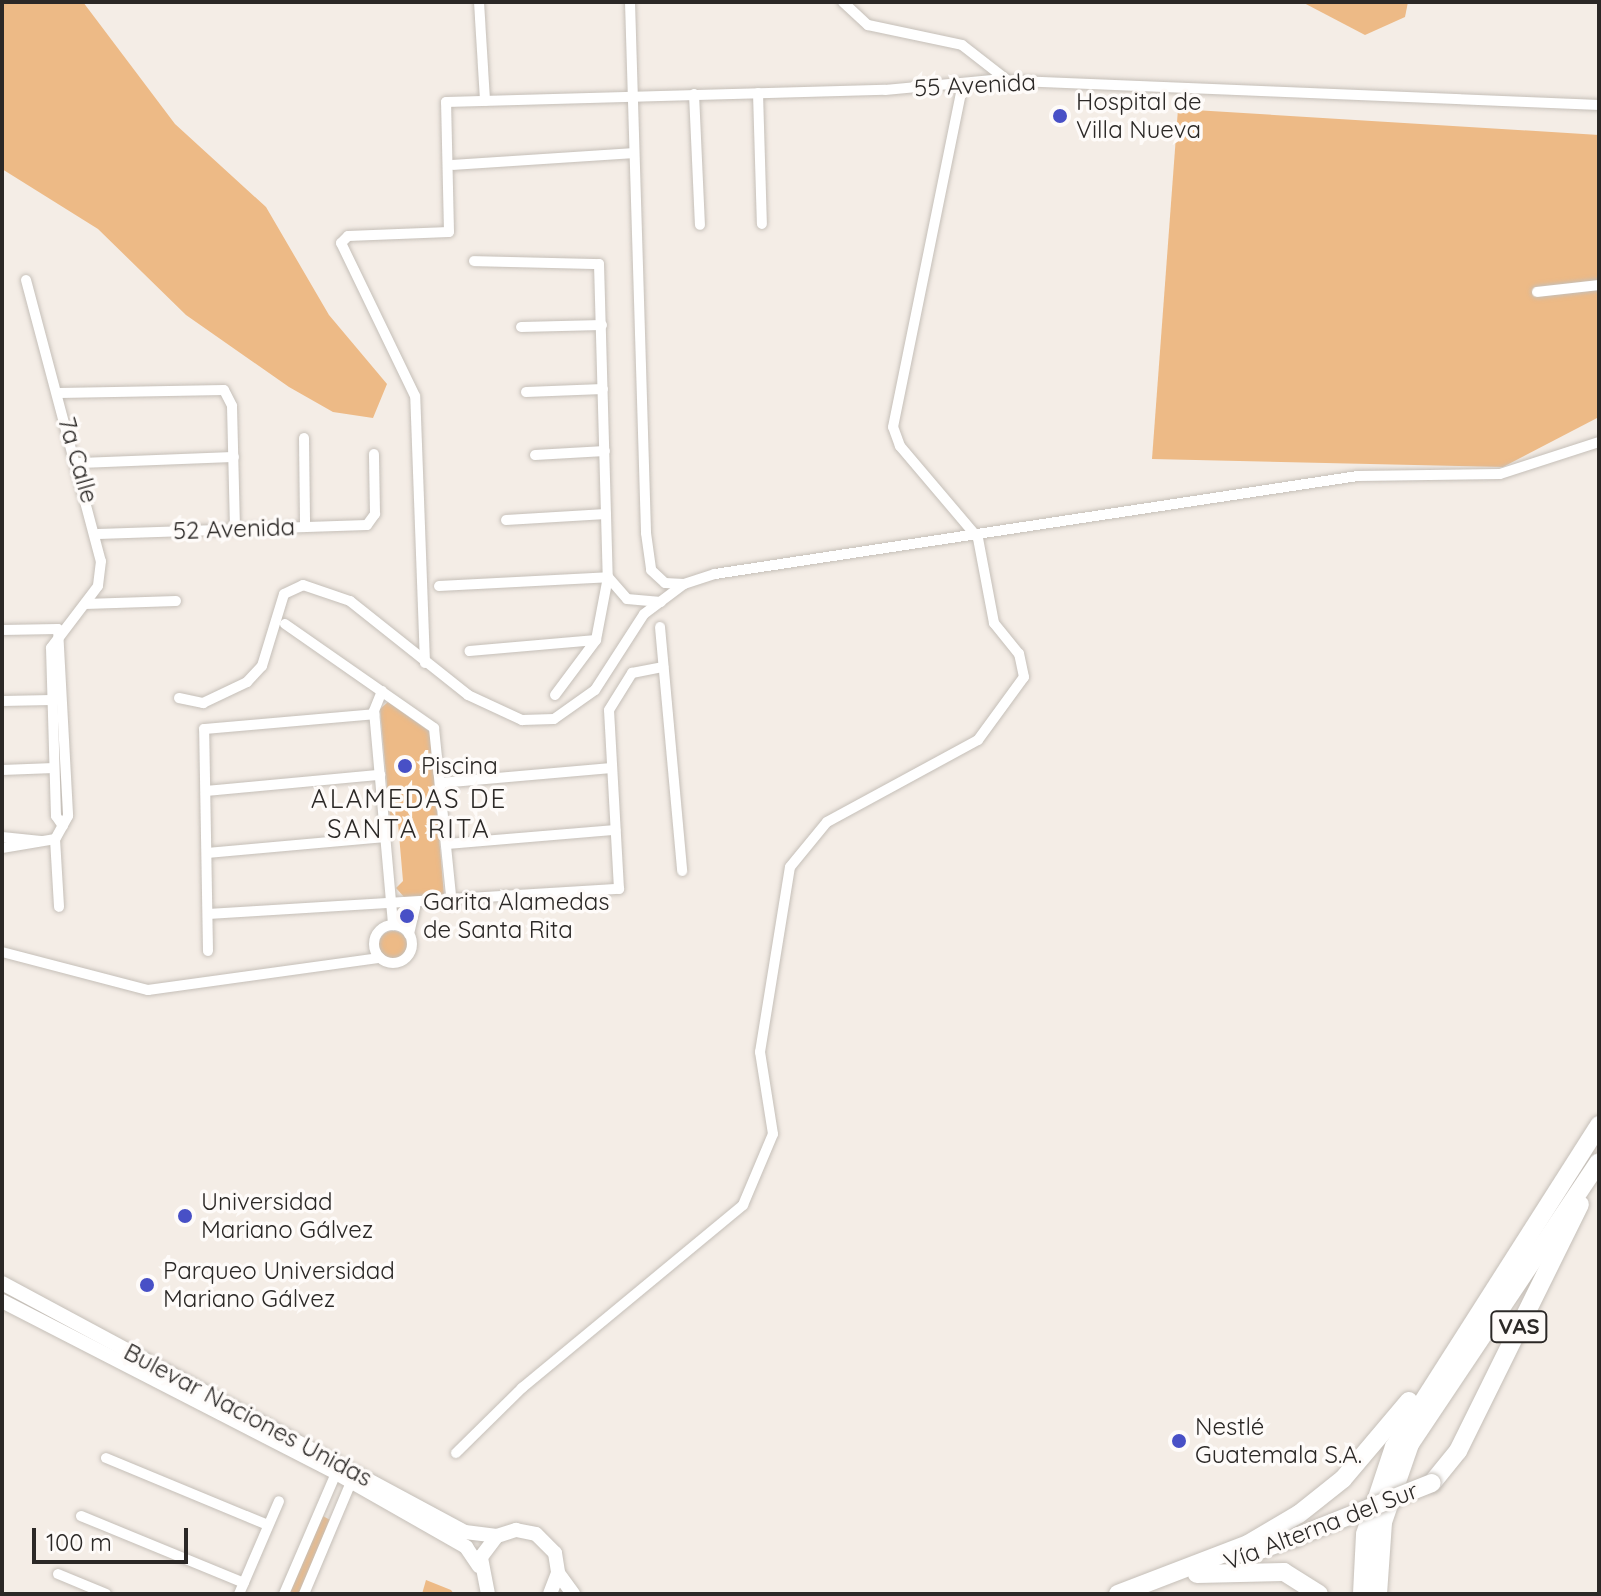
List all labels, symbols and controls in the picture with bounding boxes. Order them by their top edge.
street label: 55 Avenida [913,67,1037,103]
place label: Hospital de Villa Nueva [1076,88,1202,144]
marker: Hospital de Villa Nueva [1051,107,1069,125]
street label: 7a Calle [52,414,104,506]
street label: 52 Avenida [173,512,295,546]
place label: Piscina [421,752,498,780]
marker: Piscina [396,757,414,775]
district label: ALAMEDAS DE SANTA RITA [311,783,507,844]
place label: Garita Alamedas de Santa Rita [423,888,610,944]
marker: Garita Alamedas de Santa Rita [398,907,416,925]
place label: Universidad Mariano Gálvez [201,1188,373,1244]
marker: Universidad Mariano Gálvez [176,1207,194,1225]
place label: Parqueo Universidad Mariano Gálvez [163,1257,395,1313]
marker: Parqueo Universidad Mariano Gálvez [138,1276,156,1294]
road number: VAS [1489,1309,1549,1345]
street label: Bulevar Naciones Unidas [119,1337,377,1493]
place label: Nestlé Guatemala S.A. [1195,1413,1362,1469]
marker: Nestlé Guatemala S.A. [1170,1432,1188,1450]
street label: Vía Alterna del Sur [1220,1476,1422,1576]
scale bar [36,1512,192,1562]
text: 100 m [46,1527,112,1557]

